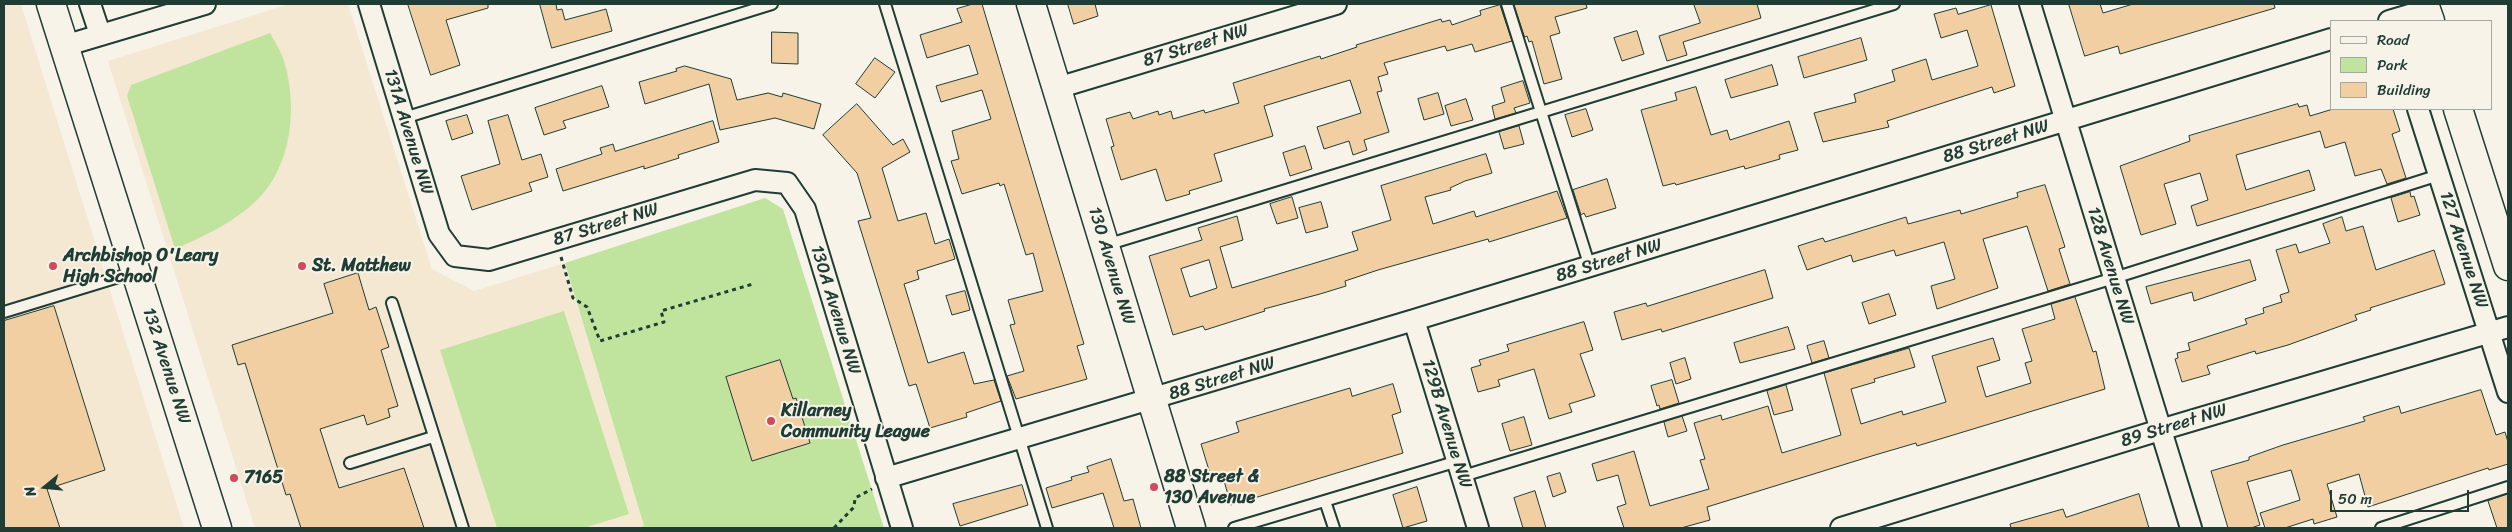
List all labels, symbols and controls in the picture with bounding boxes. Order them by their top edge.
street label: 87 Street NW [1141,20,1251,72]
legend [2330,20,2492,110]
text: Road [2377,27,2409,53]
text: Park [2377,52,2408,78]
street label: 131A Avenue NW [379,66,437,198]
text: Building [2377,77,2431,103]
street label: 88 Street NW [1940,116,2052,168]
street label: 127 Avenue NW [2434,189,2492,311]
street label: 87 Street NW [551,199,661,251]
street label: 130 Avenue NW [1083,204,1139,328]
street label: 128 Avenue NW [2082,204,2138,328]
street label: 88 Street NW [1553,235,1665,287]
street label: 130A Avenue NW [805,243,865,377]
place label: Archbishop O'Leary High School [63,245,218,288]
place label: St. Matthew [312,255,411,277]
marker: Archbishop O'Leary High School [47,260,59,272]
marker: St. Matthew [296,260,308,272]
street label: 132 Avenue NW [137,305,195,427]
street label: 88 Street NW [1166,353,1278,405]
street label: 129B Avenue NW [1416,357,1476,491]
place label: Killarney Community League [781,400,930,442]
street label: 89 Street NW [2118,400,2230,452]
marker: Killarney Community League [765,415,777,427]
north arrow [20,462,70,512]
place label: 88 Street & 130 Avenue [1164,466,1259,508]
place label: 7165 [244,467,283,489]
marker: 7165 [228,472,240,484]
scale bar [2332,480,2471,512]
marker: 88 Street & 130 Avenue [1148,481,1160,493]
text: N [17,483,44,500]
text: 50 m [2338,486,2372,512]

